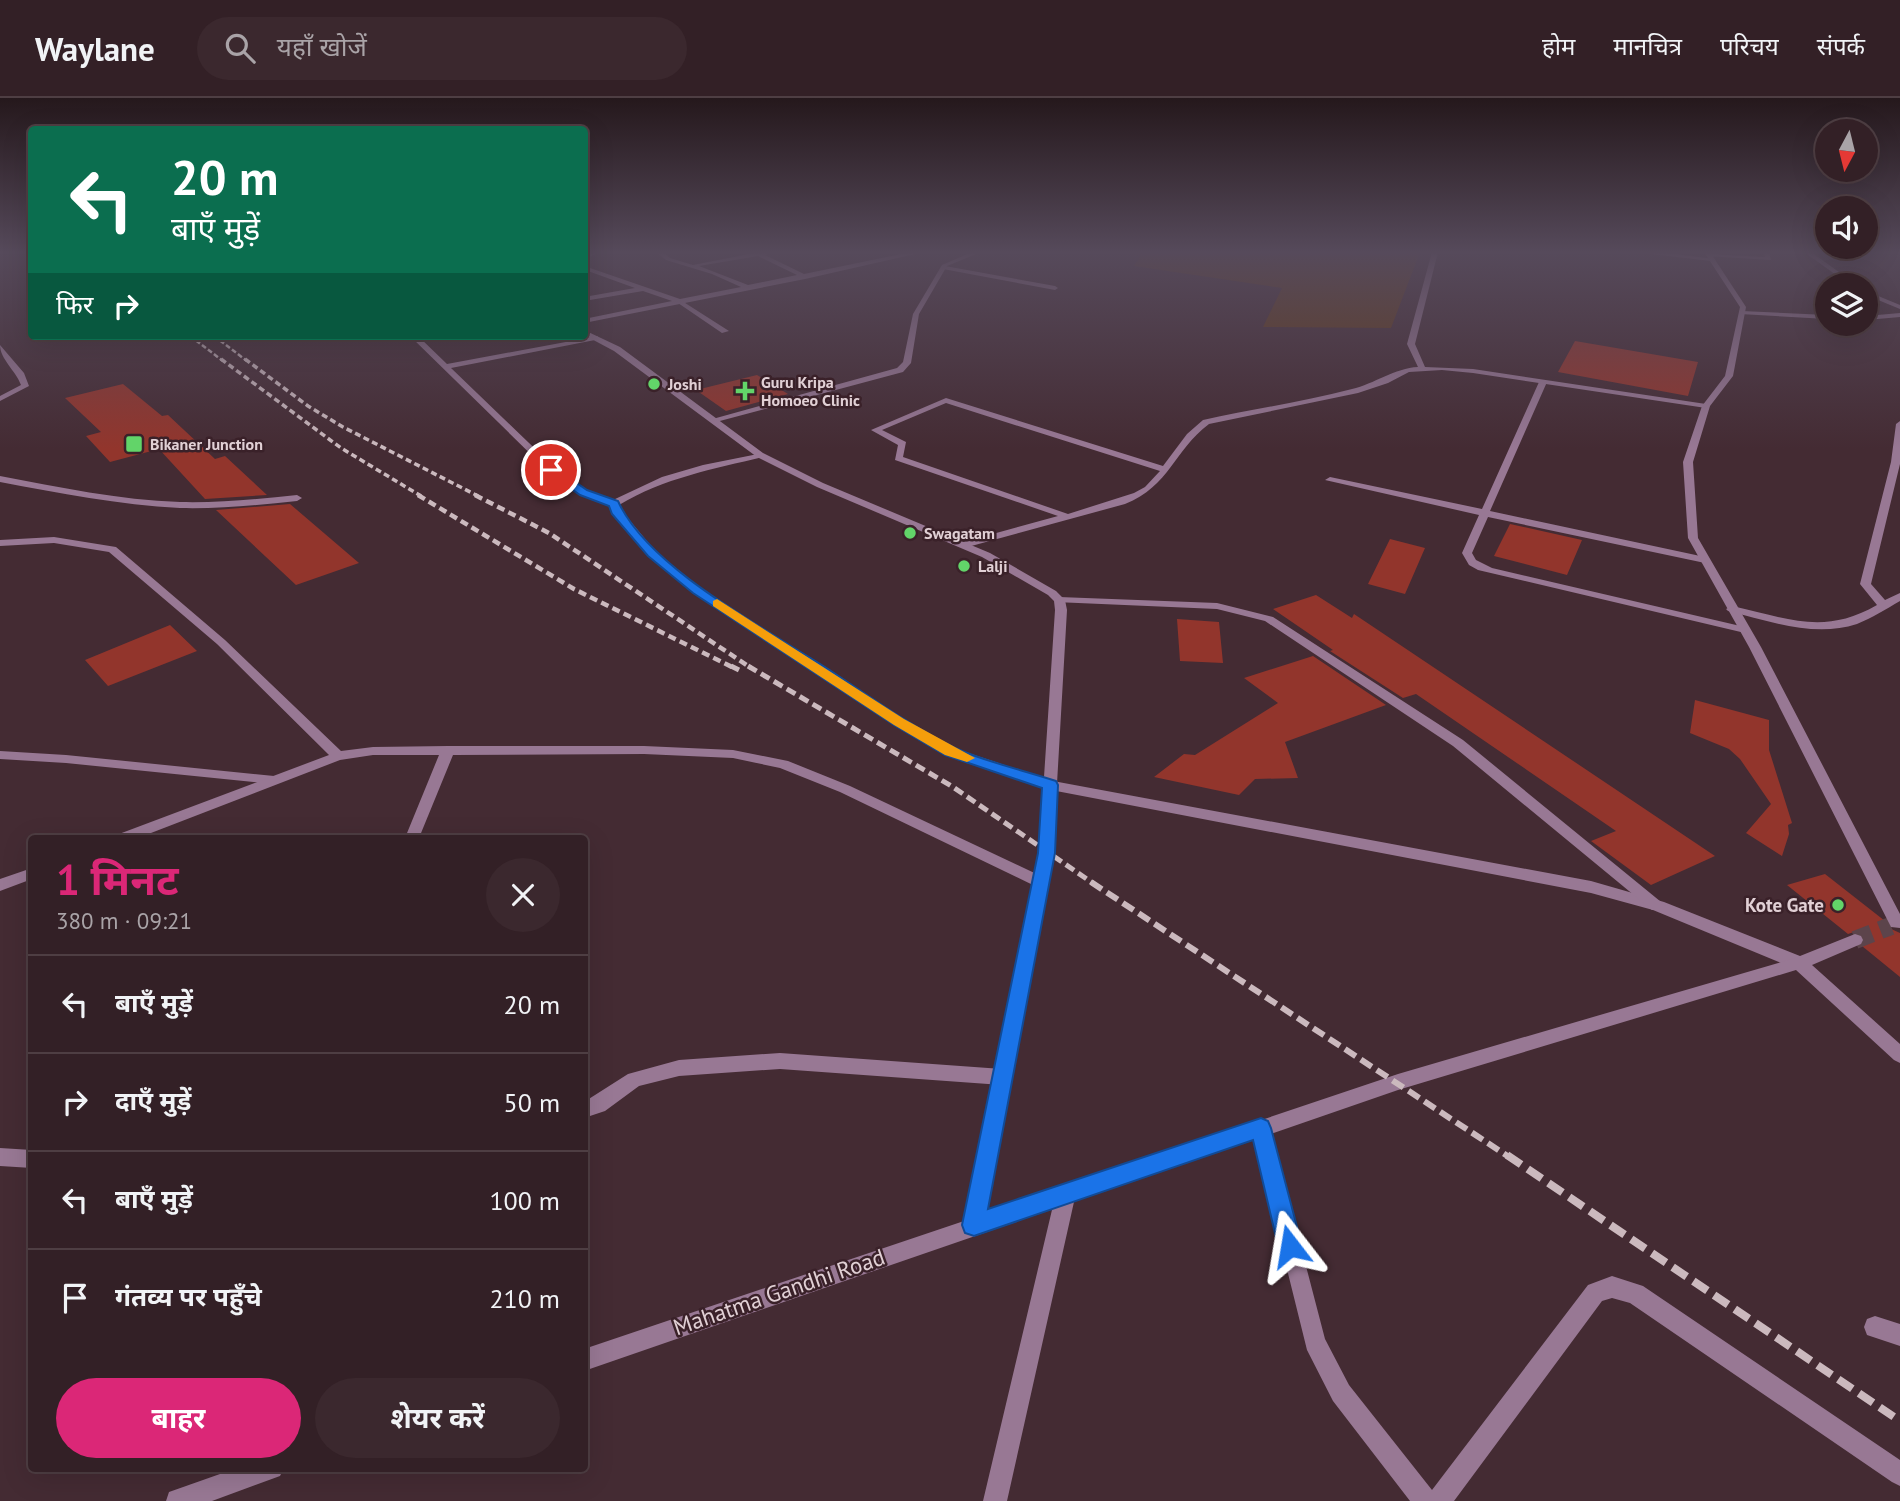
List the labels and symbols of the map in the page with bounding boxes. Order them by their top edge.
north arrow [1815,119,1878,182]
place label: Guru Kripa Homoeo Clinic [761,372,860,410]
place label: Joshi [667,374,702,394]
marker: Joshi [646,376,662,392]
marker: Guru Kripa Homoeo Clinic [735,381,755,401]
marker: Bikaner Junction [124,434,144,454]
place label: Bikaner Junction [150,434,263,454]
pin [521,440,581,500]
place label: Swagatam [924,523,995,543]
marker: Swagatam [902,525,918,541]
place label: Lalji [978,556,1007,576]
marker: Lalji [956,558,972,574]
place label: Kote Gate [1745,893,1824,917]
marker: Kote Gate [1830,897,1846,913]
position arrow [1253,1209,1327,1283]
street label: Mahatma Gandhi Road [669,1242,888,1341]

